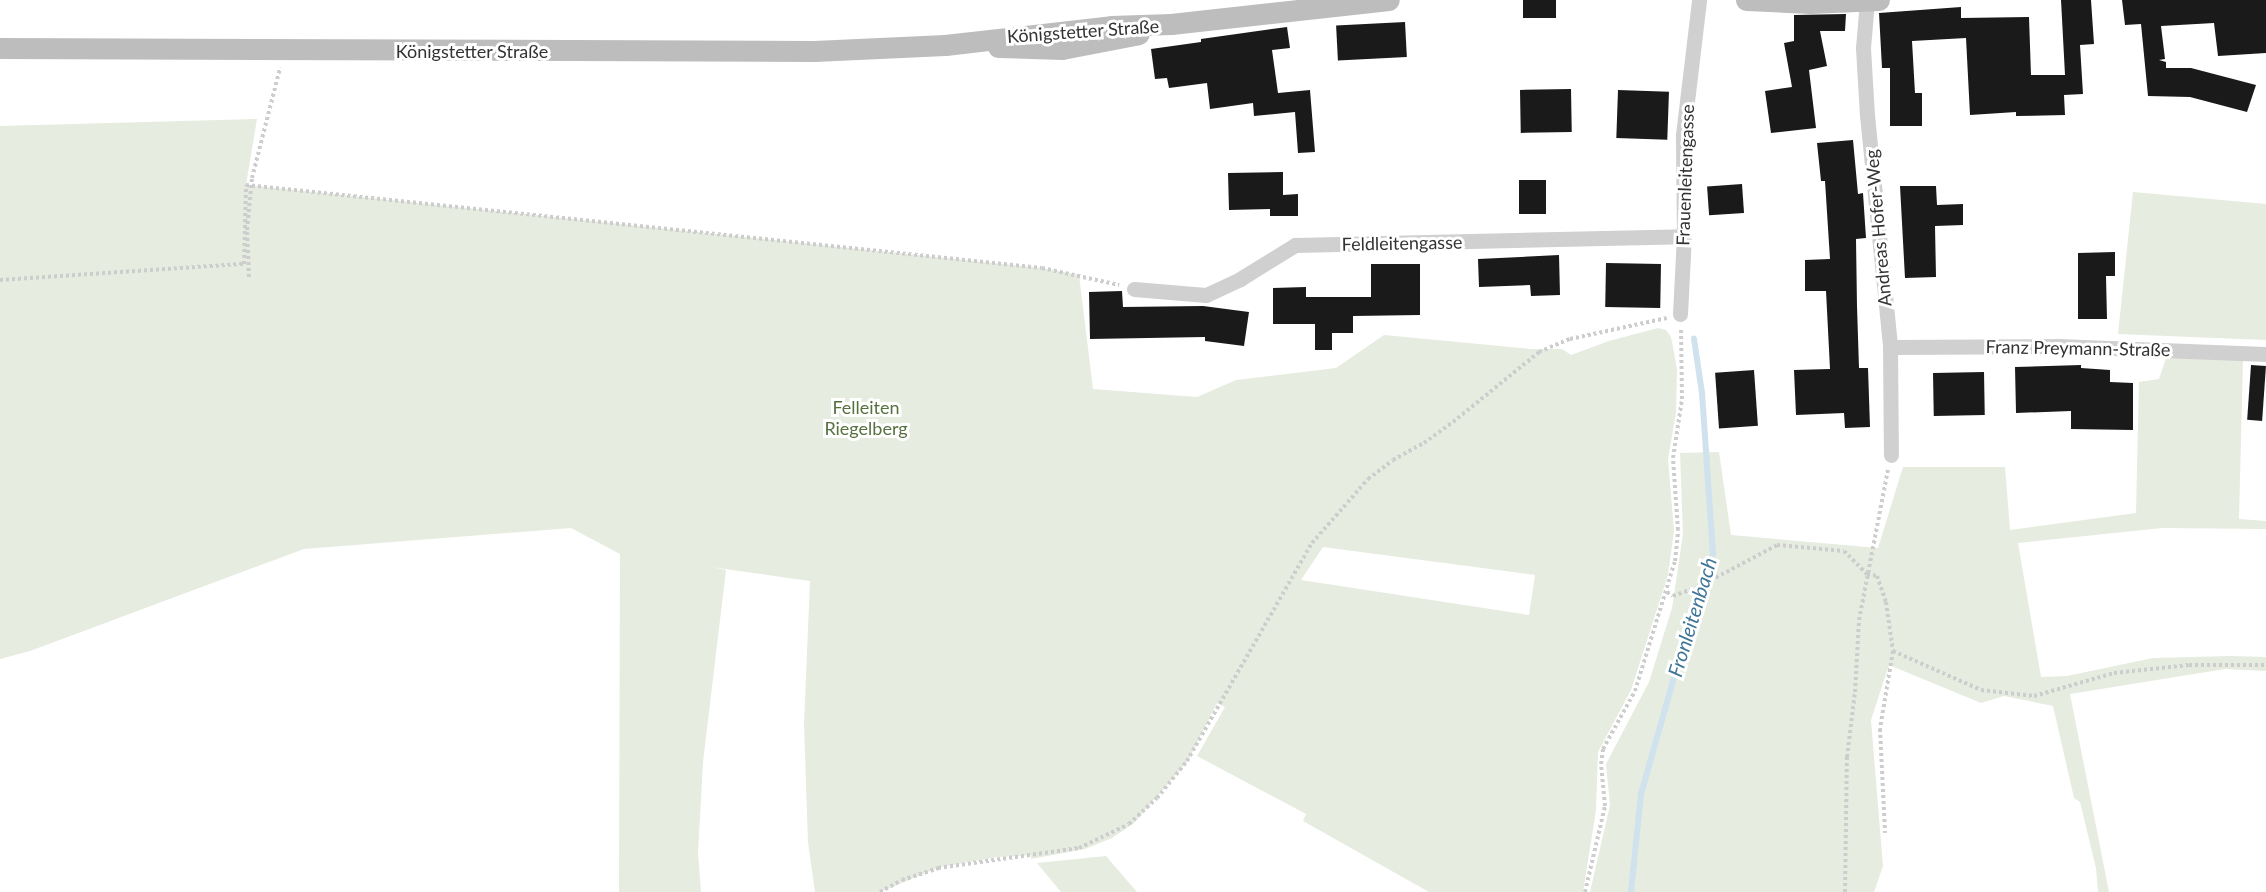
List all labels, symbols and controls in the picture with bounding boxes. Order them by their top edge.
street label: Königstetter Straße [1006,15,1160,47]
street label: Königstetter Straße [396,40,548,62]
street label: Frauenleitengasse [1672,104,1698,246]
street label: Andreas Hofer-Weg [1860,149,1896,307]
street label: Feldleitengasse [1341,231,1463,255]
street label: Franz Preymann-Straße [1986,336,2170,360]
park label: Felleiten Riegelberg [824,397,908,440]
water label: Fronleitenbach [1662,555,1722,679]

